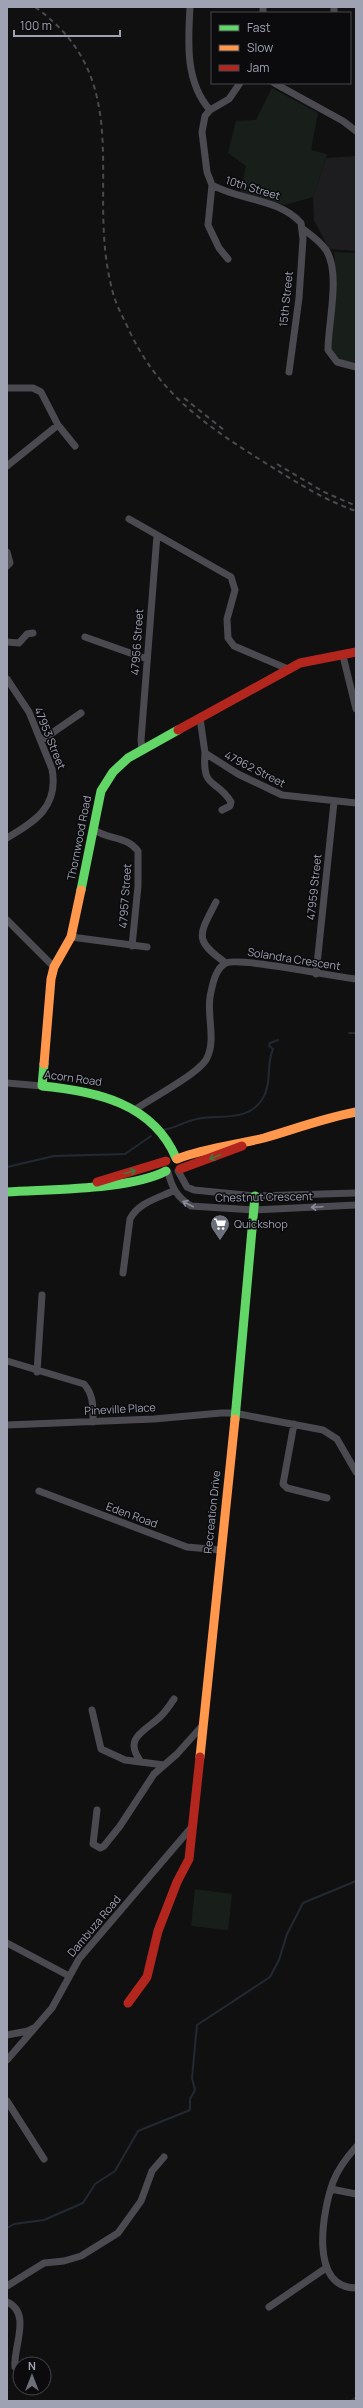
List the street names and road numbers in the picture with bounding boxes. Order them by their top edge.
street label: 10th Street [224,172,282,203]
street label: 15th Street [275,270,296,328]
street label: 47956 Street [127,608,146,676]
street label: 47953 Street [31,705,70,771]
street label: 47962 Street [222,747,288,790]
street label: Thornwood Road [63,794,94,882]
street label: 47959 Street [303,853,324,921]
street label: 47957 Street [115,863,134,929]
street label: Solandra Crescent [246,944,342,973]
street label: Acorn Road [43,1066,103,1089]
street label: Chestnut Crescent [215,1188,313,1205]
street label: Pineville Place [84,1399,157,1418]
street label: Recreation Drive [200,1469,223,1554]
street label: Eden Road [104,1498,160,1531]
street label: Dambuza Road [64,1892,124,1960]

